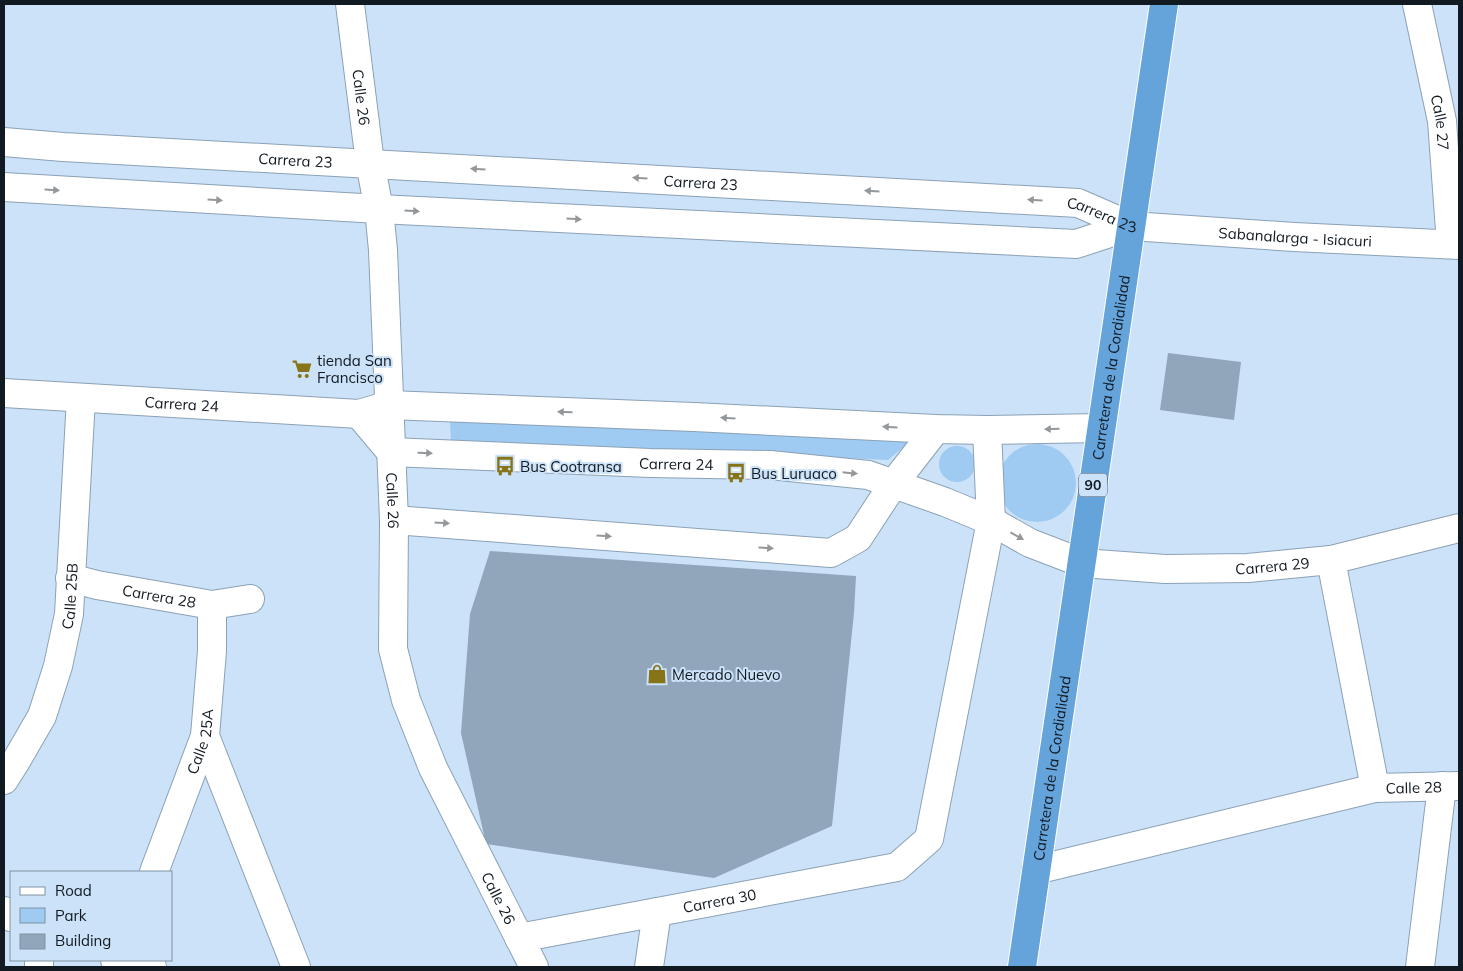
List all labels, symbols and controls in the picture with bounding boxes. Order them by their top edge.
street label: Calle 26 [349,68,375,126]
street label: Calle 27 [1427,93,1454,151]
street label: Carrera 23 [258,148,333,171]
one-way arrow [470,165,486,173]
street label: Carrera 23 [663,171,738,194]
one-way arrow [632,174,648,182]
one-way arrow [45,186,61,194]
one-way arrow [864,187,880,195]
street label: Carrera 23 [1067,193,1137,236]
one-way arrow [207,196,223,204]
one-way arrow [1026,196,1042,204]
one-way arrow [404,208,420,216]
one-way arrow [566,216,582,224]
street label: Sabanalarga - Isiacuri [1218,222,1372,250]
street label: Carretera de la Cordialidad [1087,274,1133,461]
place label: tienda San Francisco [317,351,392,387]
supermarket icon: tienda San Francisco [291,358,313,380]
street label: Carrera 24 [144,392,219,415]
one-way arrow [557,407,573,415]
one-way arrow [719,414,735,422]
one-way arrow [882,422,898,430]
one-way arrow [1044,425,1060,433]
one-way arrow [417,450,433,458]
street label: Carrera 24 [639,453,713,474]
bus stop icon: Bus Cootransa [494,455,516,477]
place label: Bus Cootransa [520,457,622,476]
bus stop icon: Bus Luruaco [725,462,747,484]
place label: Bus Luruaco [751,464,837,483]
one-way arrow [842,469,858,477]
street label: Calle 26 [383,472,404,529]
road number: 90 [1079,474,1107,496]
one-way arrow [435,520,451,528]
one-way arrow [597,532,613,540]
one-way arrow [1010,532,1024,540]
one-way arrow [759,545,775,553]
street label: Carrera 29 [1235,553,1310,578]
street label: Calle 25B [57,562,81,631]
street label: Carrera 28 [121,580,197,612]
shop icon: Mercado Nuevo [646,663,668,685]
place label: Mercado Nuevo [672,665,781,684]
street label: Carretera de la Cordialidad [1028,674,1074,862]
street label: Calle 25A [182,708,217,777]
street label: Calle 28 [1385,777,1442,797]
street label: Calle 26 [478,868,520,927]
legend [10,871,172,961]
text: Road [55,881,92,900]
street label: Carrera 30 [681,884,758,917]
text: Park [55,906,87,925]
text: Building [55,931,111,950]

